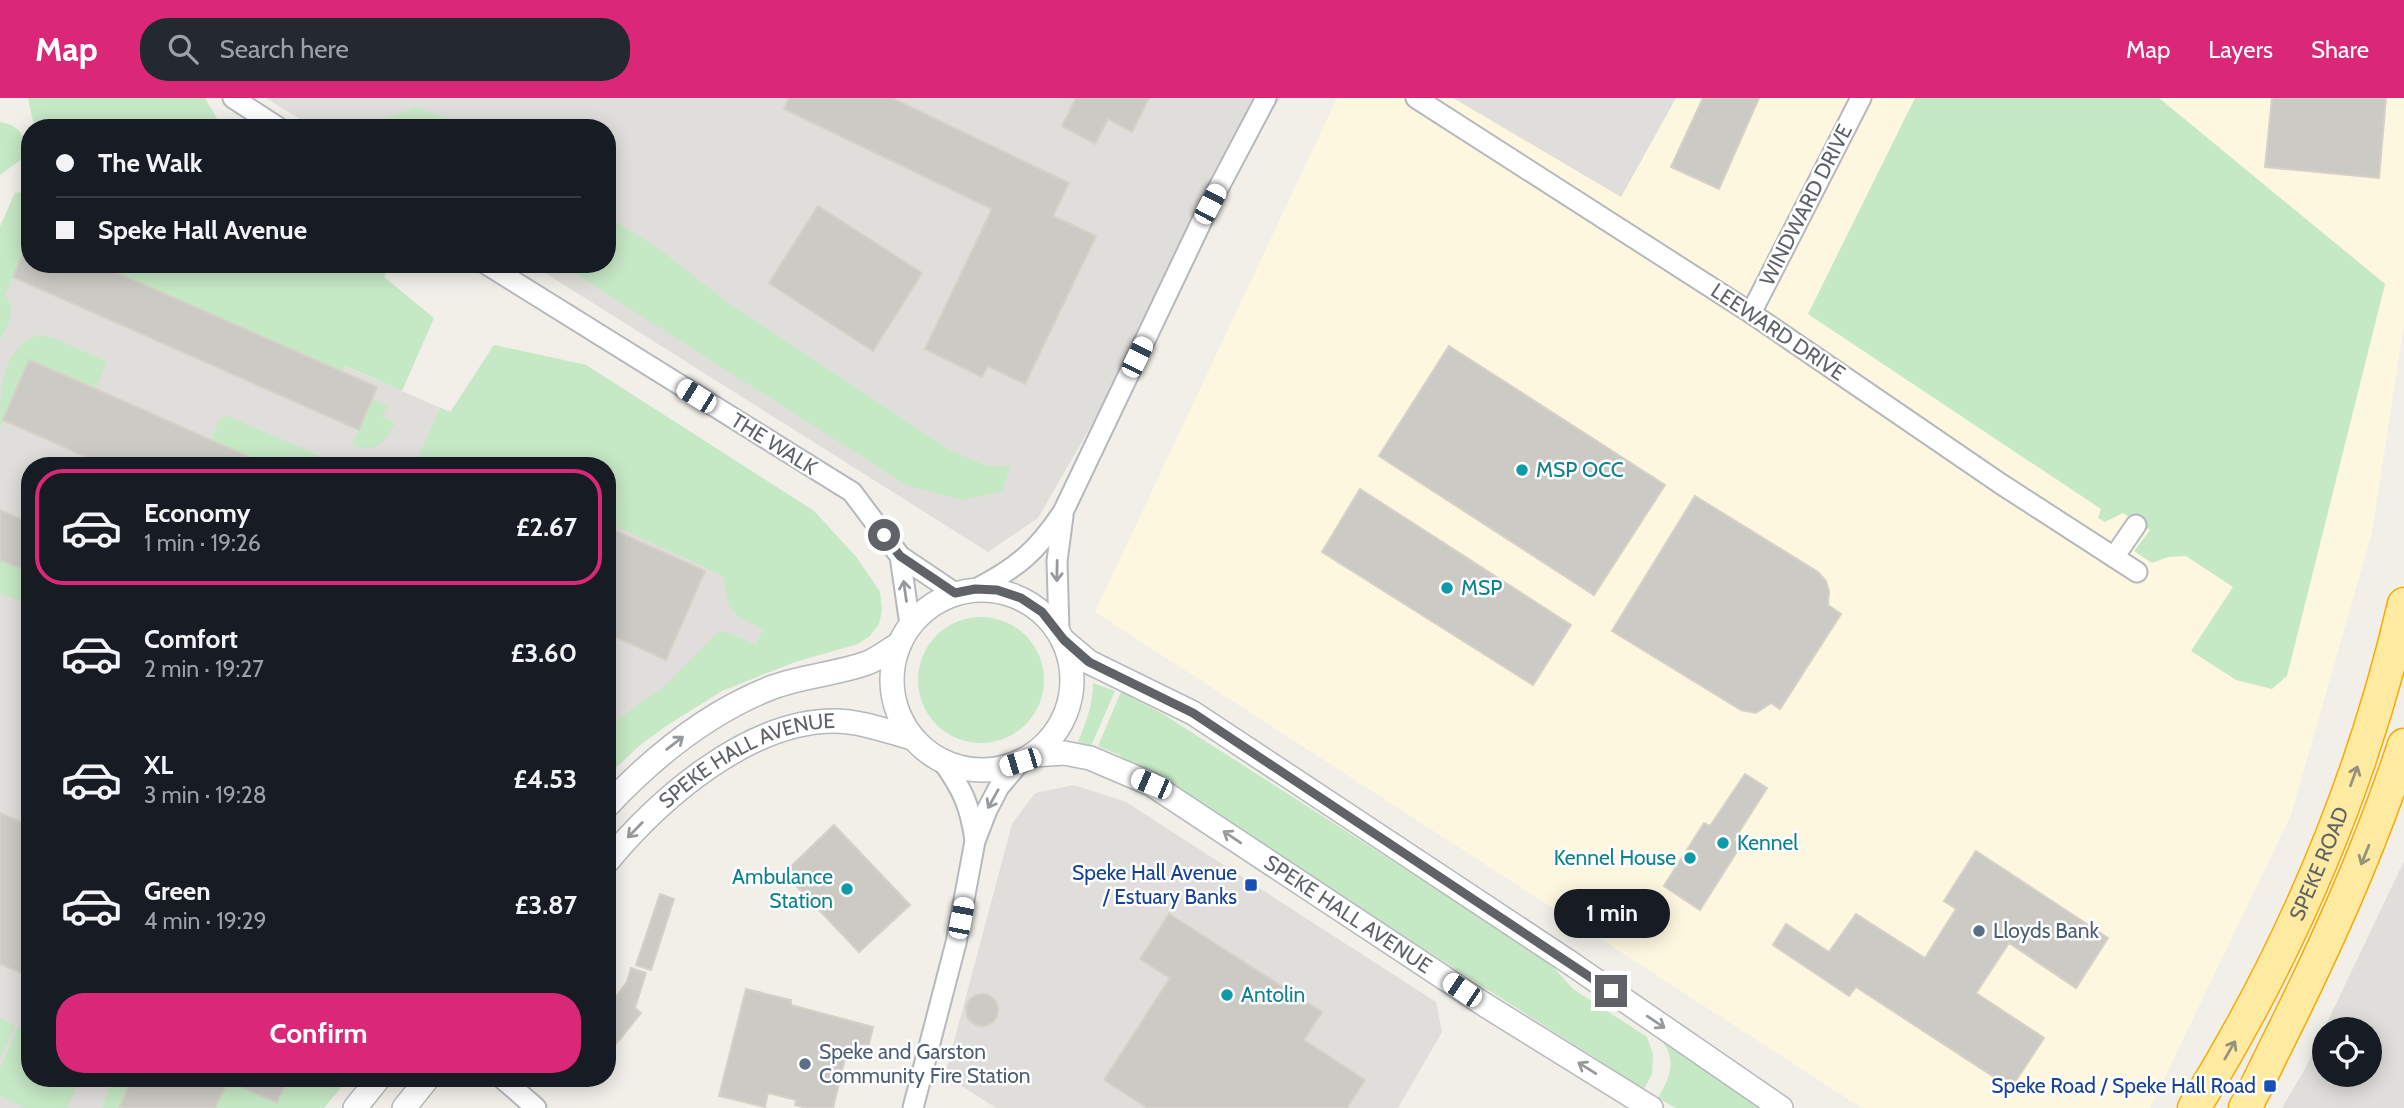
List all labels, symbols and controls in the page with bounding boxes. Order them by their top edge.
search box [140,18,630,81]
text: Map [35,29,98,69]
icon: search [164,30,202,68]
text: Search here [220,33,349,65]
text: Map [2126,35,2170,64]
text: Layers [2208,35,2273,64]
text: Share [2311,35,2369,64]
street label: WINDWARD DRIVE [1754,120,1857,290]
text: The Walk [98,147,202,179]
car [1191,181,1230,227]
text: Speke Hall Avenue [98,214,307,246]
street label: LEEWARD DRIVE [1707,278,1850,386]
car [1119,334,1156,380]
car [673,376,720,416]
street label: THE WALK [727,407,822,480]
place label: MSP OCC [1536,457,1624,482]
marker: MSP OCC [1514,462,1530,478]
icon: car [60,496,123,559]
text: Economy [144,497,250,529]
text: £2.67 [516,511,577,543]
route start [868,519,900,551]
text: 1 min · 19:26 [144,529,261,557]
one-way arrow [1050,560,1064,583]
place label: MSP [1461,575,1502,600]
one-way arrow [898,580,911,603]
marker: MSP [1439,580,1455,596]
icon: car [60,622,123,685]
text: Comfort [144,623,238,655]
text: £3.60 [511,637,577,669]
text: 2 min · 19:27 [144,655,264,683]
street label: SPEKE HALL AVENUE [654,708,835,813]
one-way arrow [665,735,684,750]
car [997,746,1044,778]
icon: car [60,748,123,811]
text: XL [144,749,173,781]
text: £4.53 [514,763,577,795]
car [1128,766,1175,802]
one-way arrow [2349,766,2361,788]
text: 3 min · 19:28 [144,781,267,809]
one-way arrow [986,788,1000,808]
street label: SPEKE ROAD [2284,803,2354,924]
one-way arrow [627,822,644,839]
one-way arrow [1223,830,1242,844]
place label: Kennel [1737,830,1798,855]
marker: Kennel [1715,835,1731,851]
one-way arrow [2357,844,2370,866]
place label: Kennel House [1554,845,1676,870]
street label: SPEKE HALL AVENUE [1260,849,1437,978]
marker: Kennel House [1682,850,1698,866]
place label: Speke Hall Avenue / Estuary Banks [1072,860,1237,909]
place label: Ambulance Station [732,864,833,913]
icon: car [60,874,123,937]
text: Green [144,875,211,907]
marker: Speke Hall Avenue / Estuary Banks [1243,877,1259,893]
marker: Ambulance Station [839,881,855,897]
text: £3.87 [515,889,577,921]
callout: 1 min [1553,890,1669,938]
car [947,895,976,941]
text: 1 min [1586,899,1638,927]
text: 4 min · 19:29 [144,907,267,935]
place label: Lloyds Bank [1993,918,2100,943]
marker: Lloyds Bank [1971,923,1987,939]
car [1439,970,1486,1010]
route end [1595,975,1627,1007]
place label: Antolin [1241,982,1305,1007]
marker: Antolin [1219,987,1235,1003]
button: Confirm [56,993,581,1073]
one-way arrow [1646,1015,1665,1029]
map controls [2312,1017,2382,1087]
button: locate [2312,1017,2382,1087]
place label: Speke and Garston Community Fire Station [819,1039,1030,1088]
one-way arrow [2223,1040,2237,1060]
marker: Speke and Garston Community Fire Station [797,1056,813,1072]
one-way arrow [1577,1061,1597,1075]
place label: Speke Road / Speke Hall Road [1991,1073,2256,1098]
marker: Speke Road / Speke Hall Road [2262,1078,2278,1094]

